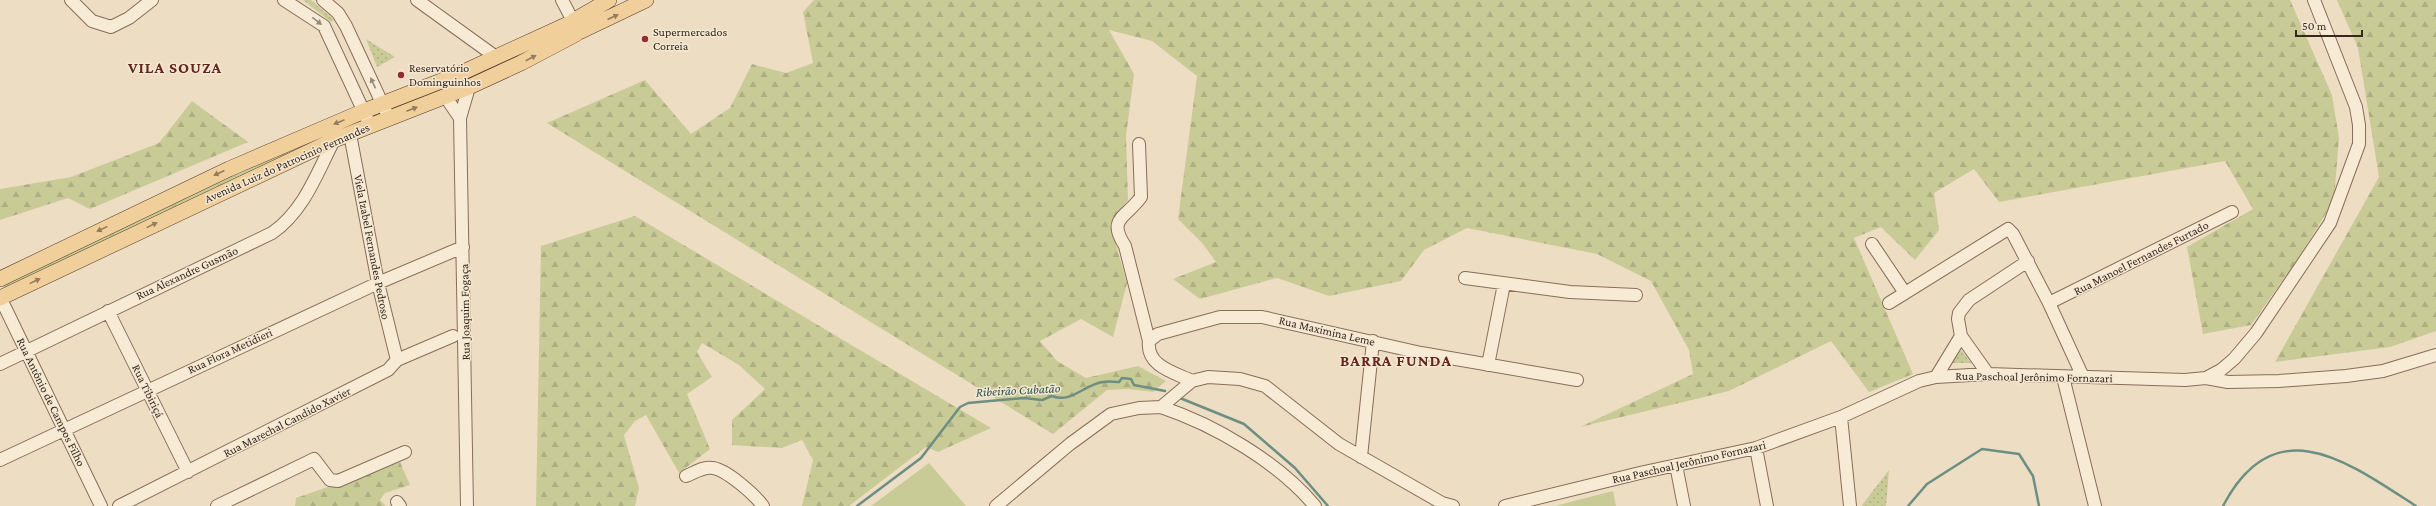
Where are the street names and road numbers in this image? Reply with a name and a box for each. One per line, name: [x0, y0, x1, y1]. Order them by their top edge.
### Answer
street label: Avenida Luiz do Patrocinio Fernandes: [202, 120, 372, 206]
street label: Viela Izabel Fernandes Pedroso: [351, 173, 393, 321]
street label: Rua Manoel Fernandes Furtado: [2071, 218, 2211, 298]
street label: Rua Alexandre Gusmão: [134, 243, 240, 303]
street label: Rua Joaquim Fogaça: [457, 263, 473, 360]
street label: Rua Maximina Leme: [1278, 313, 1376, 349]
street label: Rua Flora Metidieri: [185, 325, 275, 377]
street label: Rua Antônio de Campos Filho: [14, 335, 88, 469]
street label: Rua Tibiriçá: [129, 362, 167, 420]
street label: Rua Paschoal Jerônimo Fornazari: [1955, 369, 2113, 385]
street label: Rua Marechal Candido Xavier: [221, 383, 354, 460]
street label: Rua Paschoal Jerônimo Fornazari: [1611, 437, 1767, 487]

